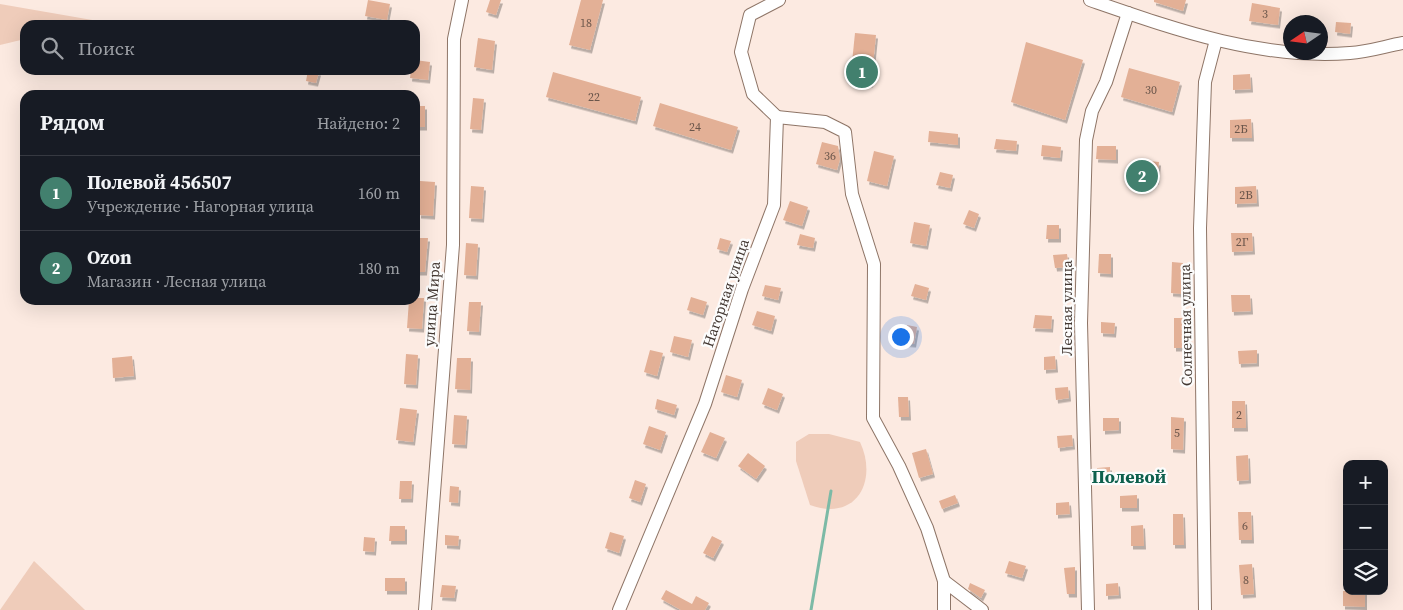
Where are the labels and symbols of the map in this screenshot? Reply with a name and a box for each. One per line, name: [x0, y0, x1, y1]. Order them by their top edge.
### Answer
house number: 3: [1262, 6, 1268, 22]
house number: 18: [580, 15, 592, 31]
north arrow: [1283, 15, 1328, 60]
pin: 1: [846, 53, 878, 91]
house number: 30: [1145, 82, 1157, 98]
house number: 22: [588, 89, 600, 105]
house number: 24: [689, 119, 701, 135]
house number: 2Б: [1234, 121, 1248, 137]
house number: 36: [824, 148, 836, 164]
pin: 2: [1126, 157, 1158, 195]
house number: 2В: [1239, 187, 1253, 203]
house number: 2Г: [1236, 234, 1249, 250]
street label: Нагорная улица: [697, 235, 754, 350]
street label: улица Мира: [418, 260, 445, 347]
street label: Лесная улица: [1056, 260, 1077, 356]
street label: Солнечная улица: [1174, 263, 1197, 386]
your location: [888, 324, 914, 350]
house number: 2: [1236, 407, 1242, 423]
house number: 5: [1174, 425, 1180, 441]
district label: Полевой: [1092, 464, 1167, 489]
house number: 6: [1242, 518, 1248, 534]
house number: 8: [1243, 572, 1249, 588]

